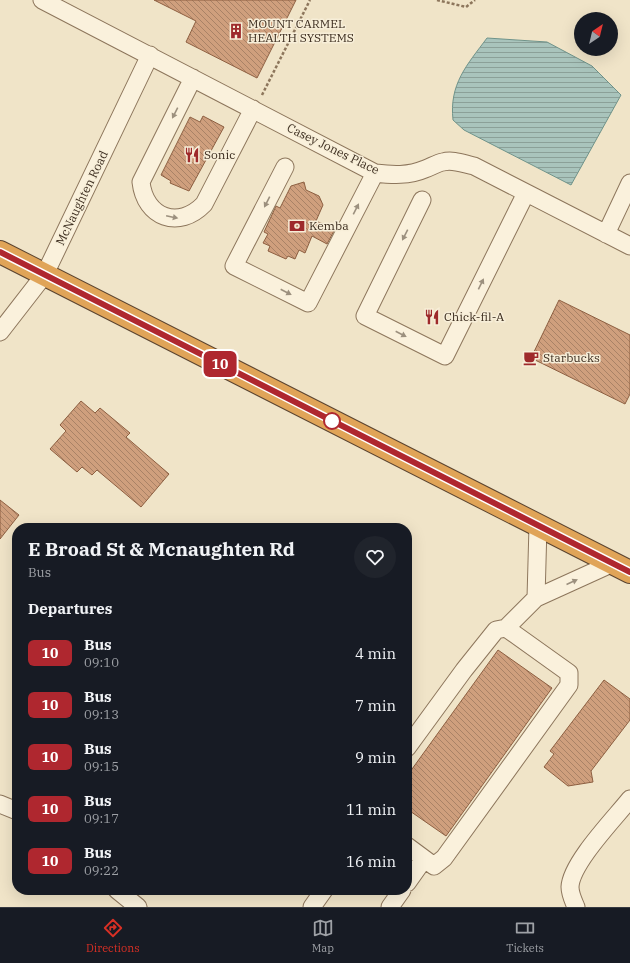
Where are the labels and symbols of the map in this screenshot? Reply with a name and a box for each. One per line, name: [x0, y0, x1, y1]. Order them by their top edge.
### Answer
north arrow: [574, 12, 618, 56]
place label: MOUNT CARMEL HEALTH SYSTEMS: [248, 16, 354, 45]
building icon: MOUNT CARMEL HEALTH SYSTEMS: [227, 22, 245, 40]
one-way arrow: [172, 107, 178, 118]
street label: Casey Jones Place: [285, 120, 382, 177]
restaurant icon: Sonic: [183, 146, 201, 164]
place label: Sonic: [204, 147, 235, 162]
street label: McNaughten Road: [52, 148, 111, 248]
one-way arrow: [264, 196, 271, 208]
one-way arrow: [353, 203, 359, 215]
one-way arrow: [166, 214, 178, 220]
bank icon: Kemba: [288, 217, 306, 235]
place label: Kemba: [309, 218, 349, 233]
one-way arrow: [402, 230, 408, 241]
one-way arrow: [478, 279, 484, 290]
one-way arrow: [280, 289, 292, 296]
restaurant icon: Chick-fil-A: [423, 308, 441, 326]
place label: Chick-fil-A: [444, 309, 505, 324]
one-way arrow: [395, 331, 406, 337]
cafe icon: Starbucks: [522, 349, 540, 367]
place label: Starbucks: [543, 350, 600, 365]
line badge: 10: [202, 351, 238, 377]
unlabelled marker: [323, 412, 341, 430]
one-way arrow: [566, 579, 577, 585]

